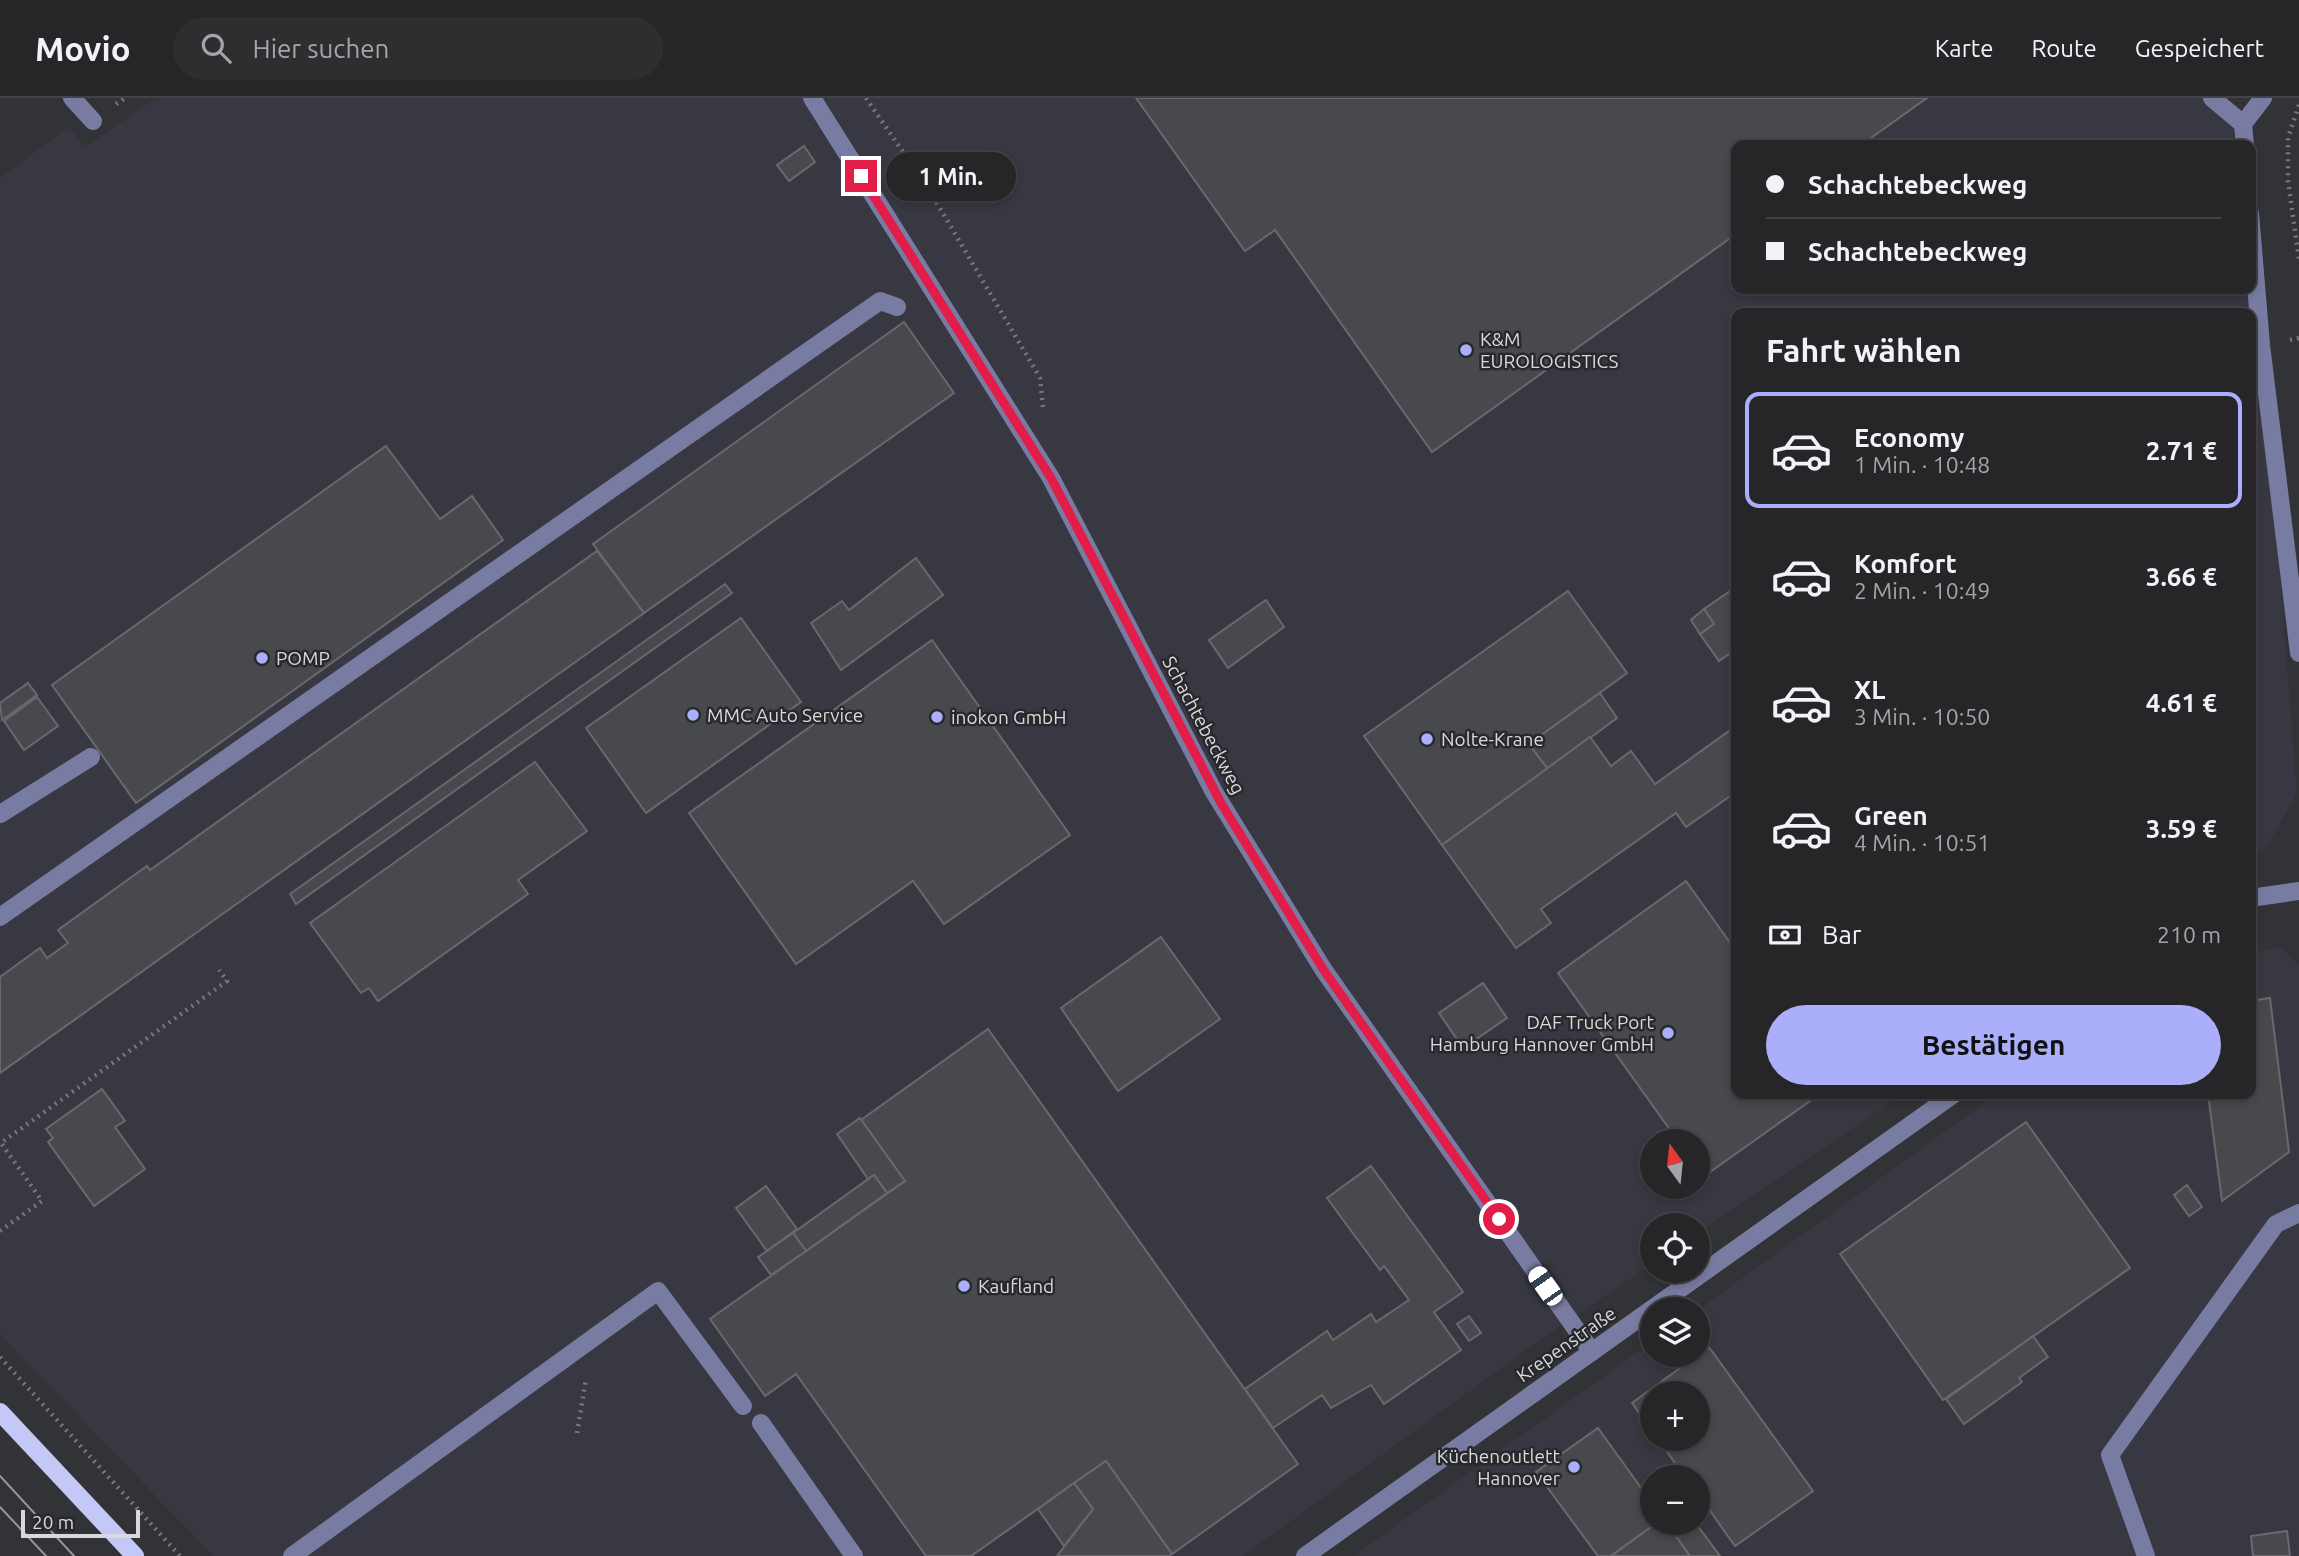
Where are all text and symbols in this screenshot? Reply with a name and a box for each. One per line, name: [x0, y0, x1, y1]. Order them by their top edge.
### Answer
search box: [173, 17, 663, 80]
icon: search: [197, 29, 235, 67]
text: Movio: [35, 30, 131, 67]
text: Hier suchen: [253, 34, 389, 63]
text: Karte: [1935, 35, 1993, 62]
text: Route: [2031, 35, 2097, 62]
text: Gespeichert: [2135, 35, 2264, 62]
callout: 1 Min.: [886, 152, 1015, 200]
route end: [845, 160, 877, 192]
text: 1 Min.: [919, 164, 983, 189]
text: Schachtebeckweg: [1808, 170, 2027, 199]
text: Schachtebeckweg: [1808, 237, 2027, 266]
place label: K&M EUROLOGISTICS: [1480, 328, 1618, 372]
text: Fahrt wählen: [1766, 332, 1961, 368]
marker: K&M EUROLOGISTICS: [1458, 342, 1474, 358]
icon: car: [1770, 419, 1833, 482]
text: Economy: [1854, 423, 1964, 452]
text: 2.71 €: [2146, 436, 2217, 465]
text: 1 Min. · 10:48: [1854, 452, 1990, 477]
icon: car: [1770, 545, 1833, 608]
text: Komfort: [1854, 549, 1957, 578]
text: 3.66 €: [2146, 562, 2217, 591]
text: 2 Min. · 10:49: [1854, 578, 1990, 603]
place label: POMP: [276, 647, 330, 669]
marker: POMP: [254, 650, 270, 666]
street label: Schachtebeckweg: [1158, 652, 1250, 798]
icon: car: [1770, 671, 1833, 734]
text: XL: [1854, 675, 1885, 704]
text: 4.61 €: [2146, 688, 2217, 717]
place label: MMC Auto Service: [707, 704, 863, 726]
text: 3 Min. · 10:50: [1854, 704, 1990, 729]
place label: inokon GmbH: [951, 706, 1066, 728]
marker: MMC Auto Service: [685, 707, 701, 723]
marker: inokon GmbH: [929, 709, 945, 725]
place label: Nolte-Krane: [1441, 728, 1544, 750]
marker: Nolte-Krane: [1419, 731, 1435, 747]
icon: car: [1770, 797, 1833, 860]
text: Green: [1854, 801, 1928, 830]
text: 3.59 €: [2146, 814, 2217, 843]
text: 4 Min. · 10:51: [1854, 830, 1990, 855]
icon: cash: [1766, 916, 1804, 954]
text: Bar: [1822, 920, 1862, 949]
text: 210 m: [2157, 922, 2221, 947]
button: Bestätigen: [1766, 1005, 2221, 1085]
place label: DAF Truck Port Hamburg Hannover GmbH: [1430, 1011, 1655, 1055]
marker: DAF Truck Port Hamburg Hannover GmbH: [1660, 1025, 1676, 1041]
north arrow: [1640, 1129, 1710, 1199]
map controls: [1640, 1129, 1710, 1535]
route start: [1483, 1203, 1515, 1235]
button: locate: [1640, 1213, 1710, 1283]
car: [1525, 1263, 1566, 1309]
place label: Kaufland: [978, 1275, 1054, 1297]
marker: Kaufland: [956, 1278, 972, 1294]
button: layers: [1640, 1297, 1710, 1367]
street label: Krepenstraße: [1512, 1302, 1620, 1386]
button: +: [1640, 1381, 1710, 1451]
place label: Küchenoutlett Hannover: [1437, 1445, 1561, 1489]
marker: Küchenoutlett Hannover: [1566, 1459, 1582, 1475]
button: −: [1640, 1465, 1710, 1535]
scale bar: [21, 1507, 140, 1539]
text: 20 m: [32, 1511, 74, 1533]

